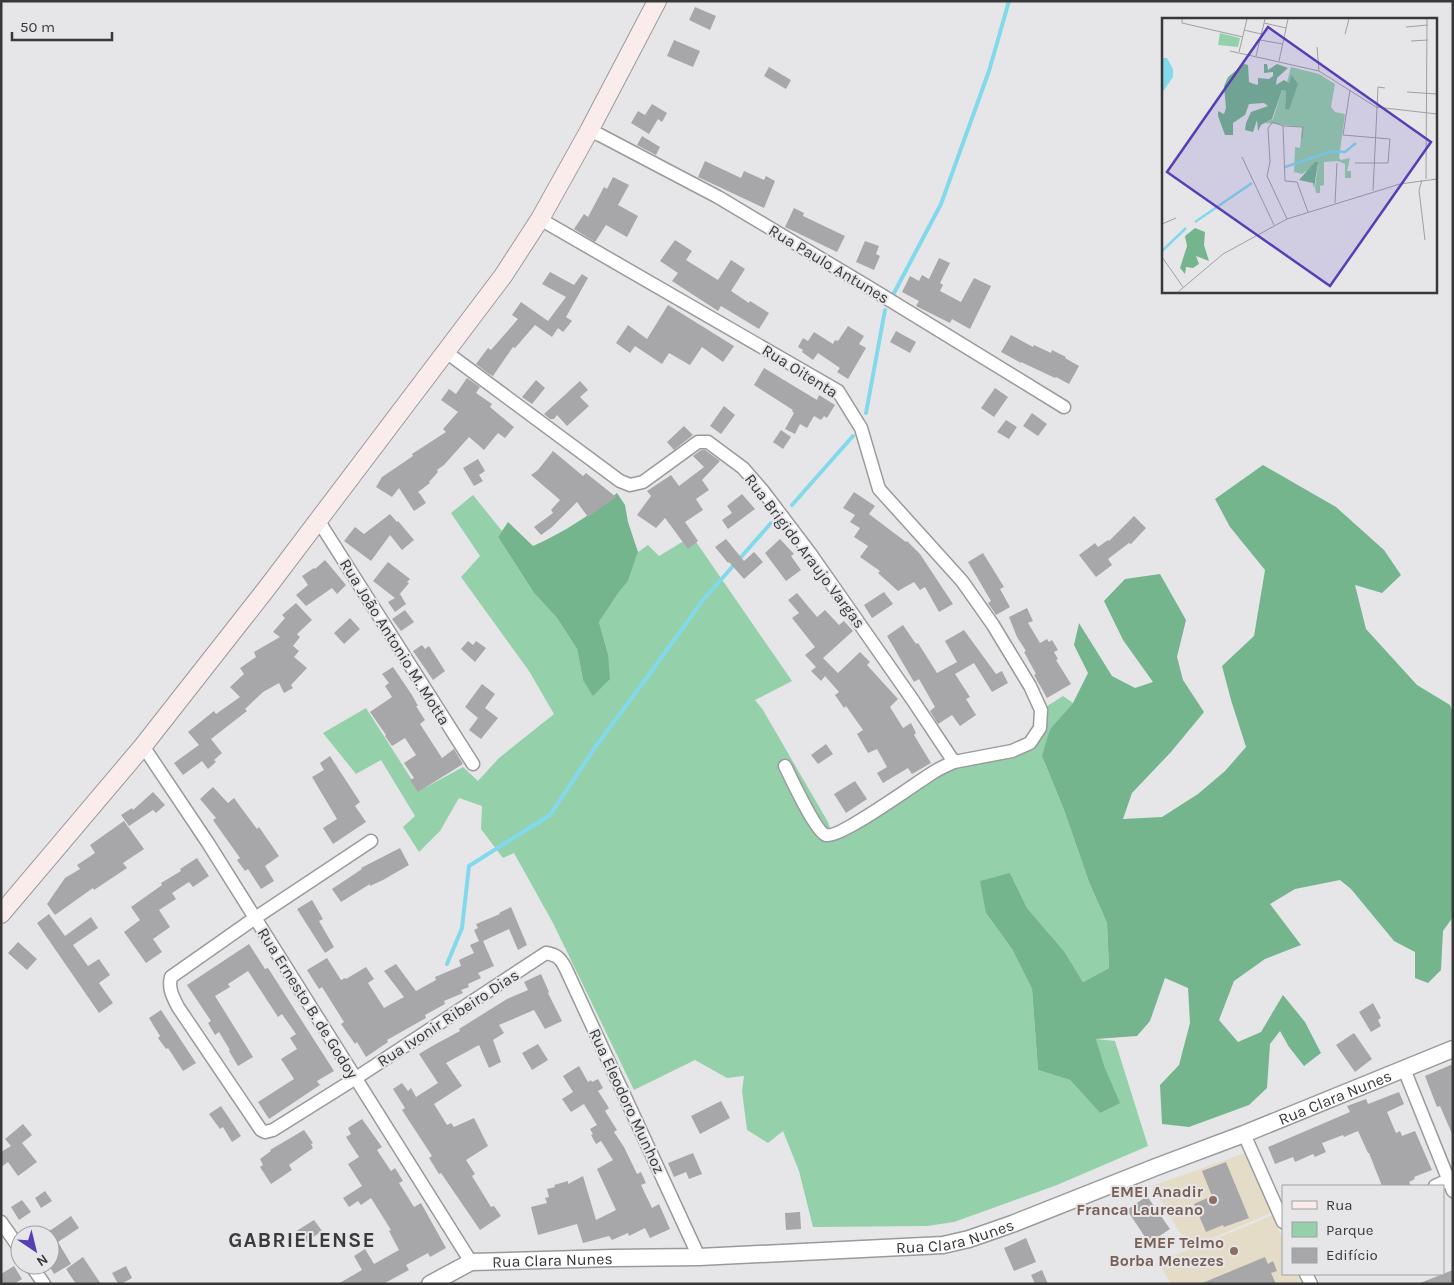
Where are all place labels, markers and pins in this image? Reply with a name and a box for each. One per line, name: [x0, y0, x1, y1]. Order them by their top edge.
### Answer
place label: EMEI Anadir Franca Laureano: [1076, 1182, 1204, 1219]
marker: EMEI Anadir Franca Laureano: [1207, 1194, 1219, 1206]
place label: EMEF Telmo Borba Menezes: [1109, 1233, 1224, 1270]
marker: EMEF Telmo Borba Menezes: [1228, 1245, 1240, 1257]

